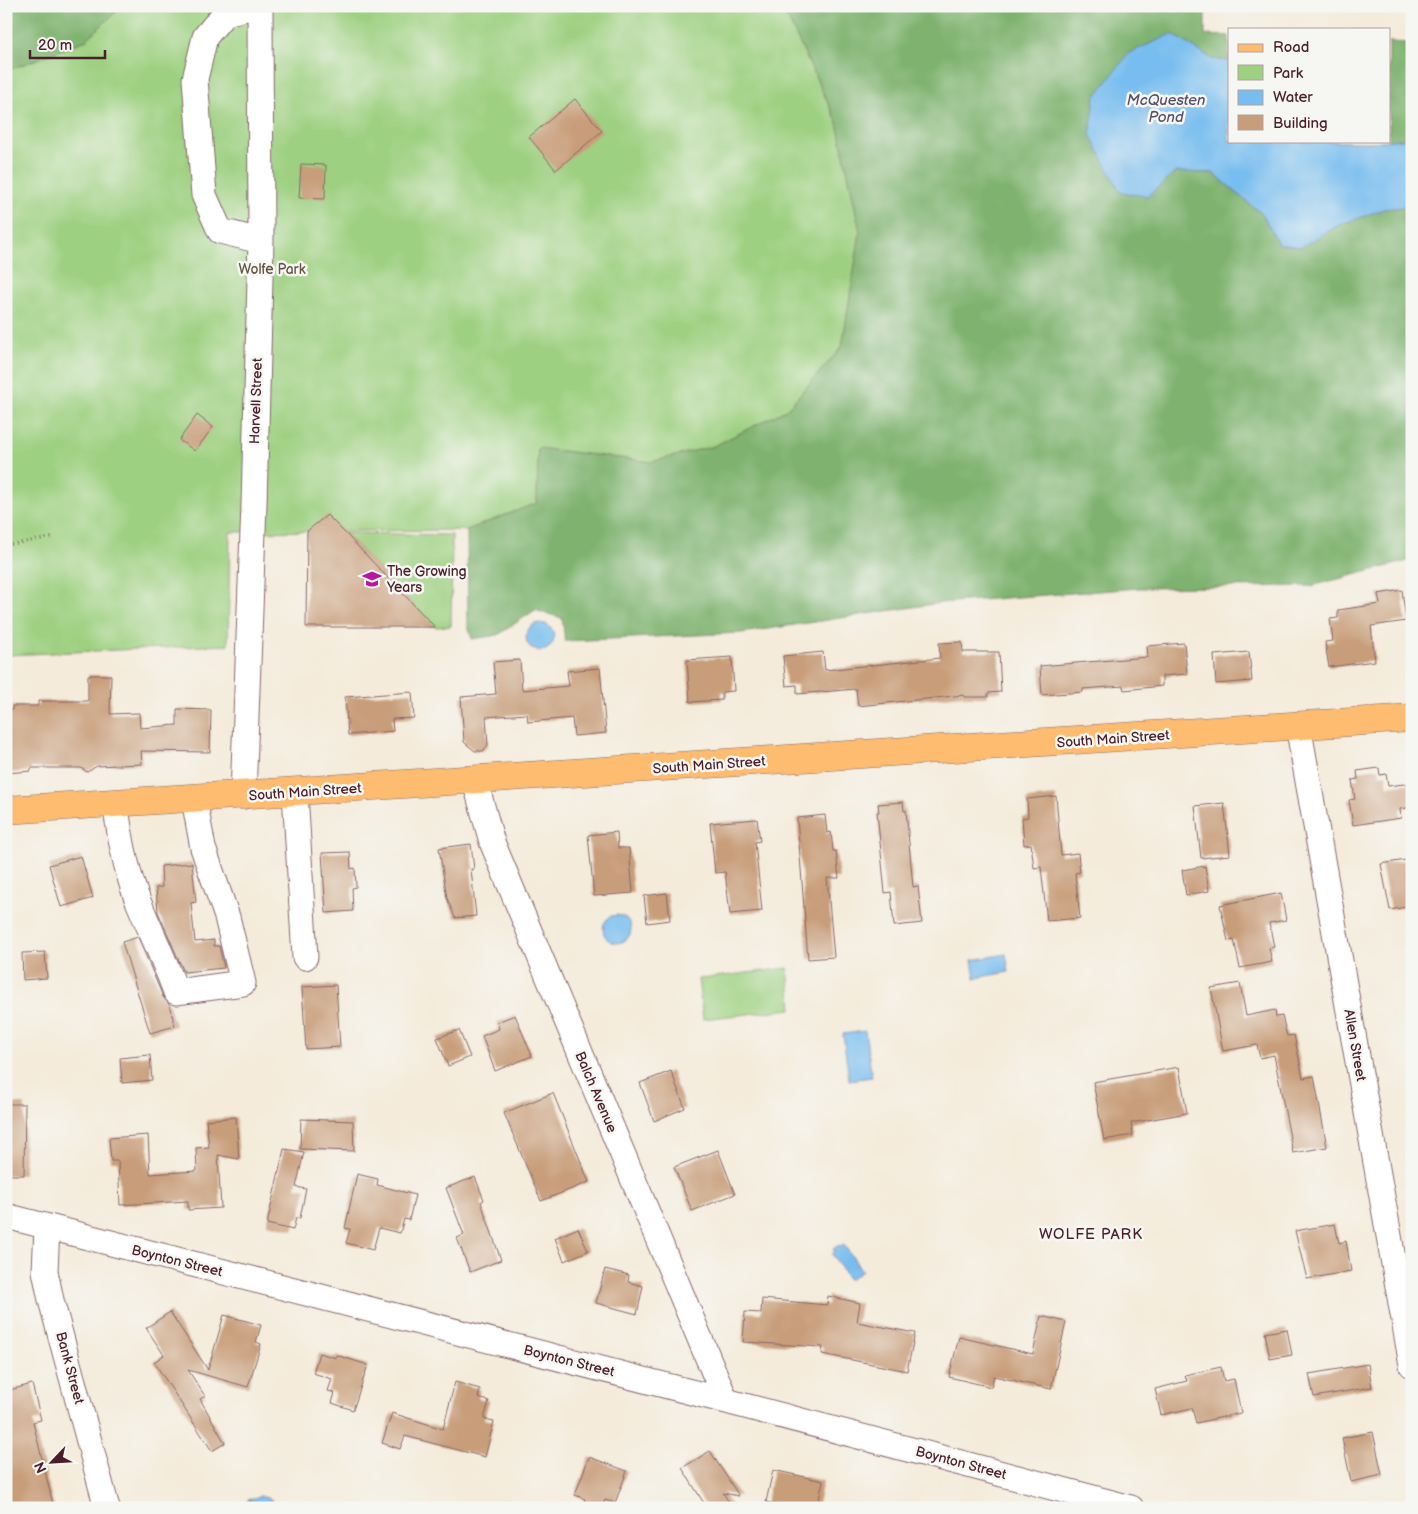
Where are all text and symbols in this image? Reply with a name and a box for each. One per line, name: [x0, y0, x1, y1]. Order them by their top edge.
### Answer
scale bar: [30, 28, 105, 60]
legend: [1228, 28, 1390, 142]
text: 20 m: [38, 36, 72, 55]
text: Road: [1273, 38, 1309, 57]
text: Park: [1273, 64, 1304, 83]
text: Water: [1273, 88, 1313, 107]
water label: McQuesten Pond: [1127, 91, 1205, 127]
text: Building: [1273, 114, 1328, 133]
park label: Wolfe Park: [238, 261, 306, 278]
street label: Harvell Street: [246, 357, 266, 444]
place label: The Growing Years: [386, 563, 467, 596]
school or university icon: The Growing Years: [361, 568, 383, 590]
street label: South Main Street: [1056, 727, 1171, 751]
street label: South Main Street: [652, 753, 767, 777]
street label: South Main Street: [248, 780, 363, 804]
street label: Allen Street: [1340, 1008, 1370, 1083]
street label: Balch Avenue: [571, 1049, 621, 1135]
district label: WOLFE PARK: [1039, 1225, 1143, 1244]
street label: Boynton Street: [130, 1241, 225, 1281]
street label: Bank Street: [52, 1330, 88, 1407]
street label: Boynton Street: [522, 1341, 617, 1381]
north arrow: [28, 1436, 78, 1486]
street label: Boynton Street: [914, 1443, 1009, 1483]
text: N: [31, 1459, 51, 1476]

